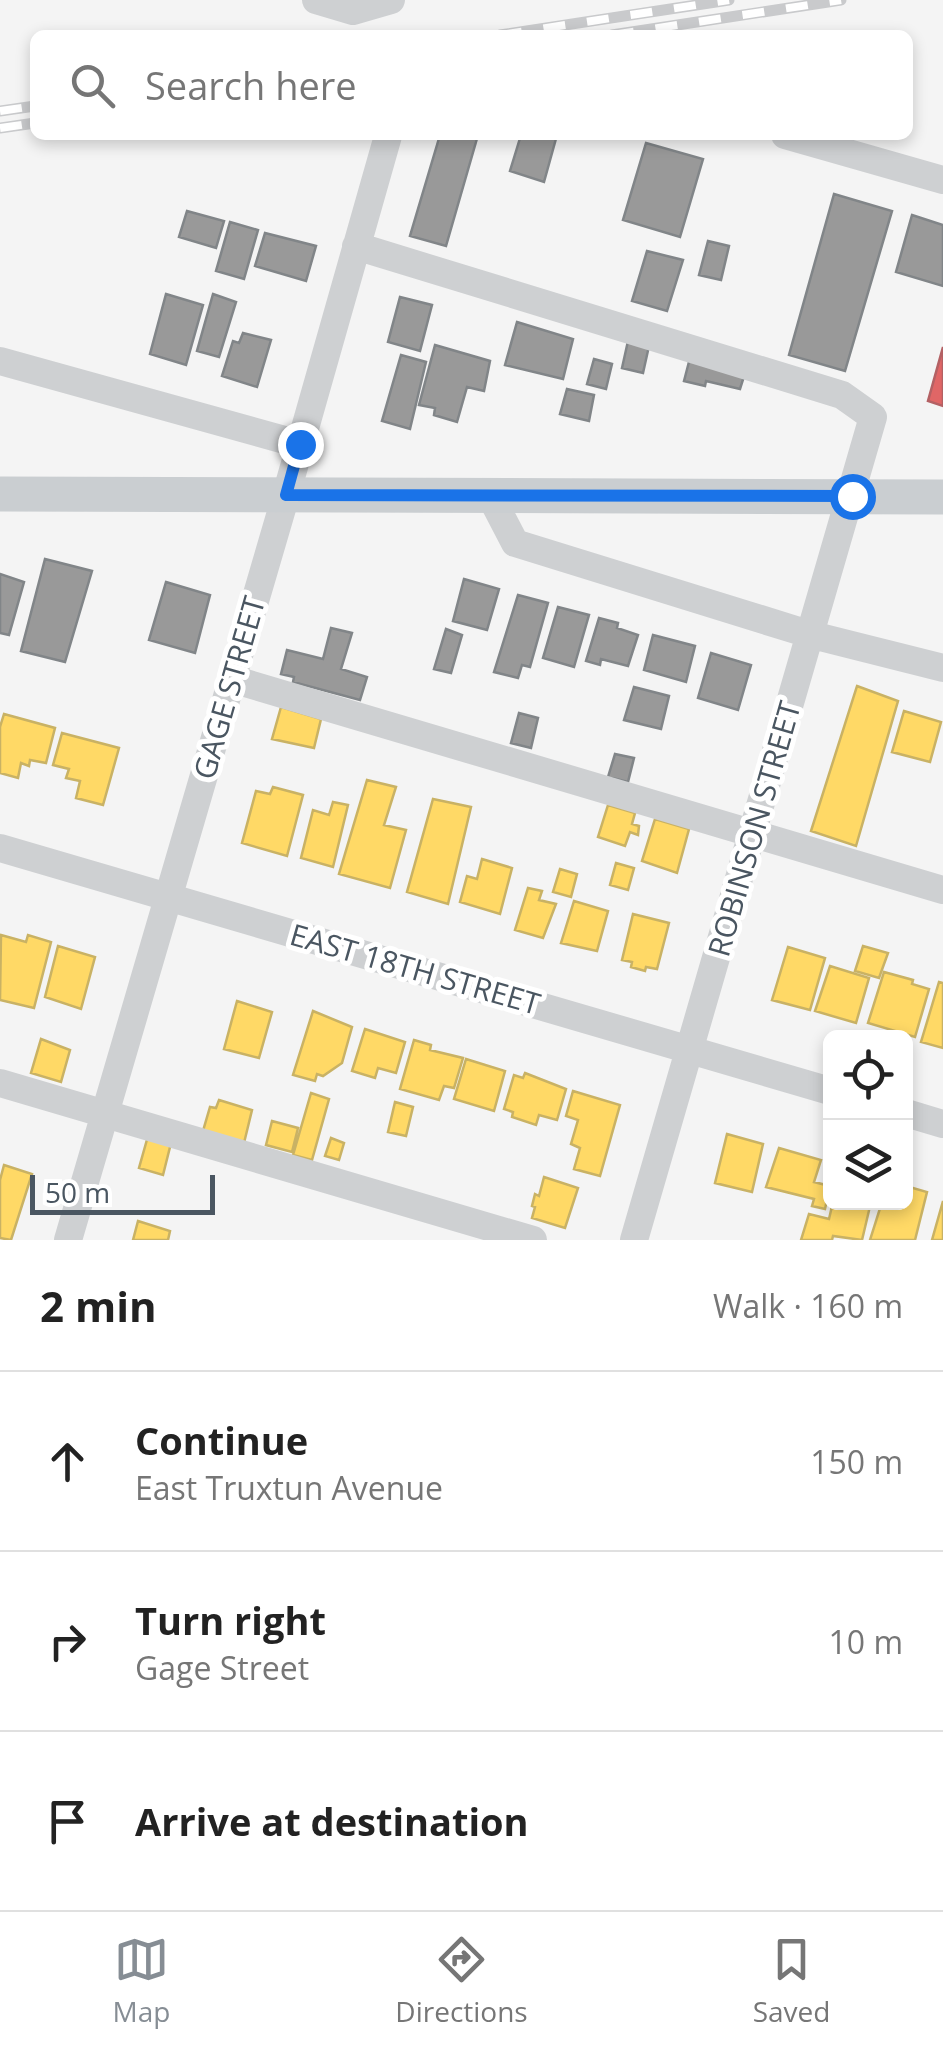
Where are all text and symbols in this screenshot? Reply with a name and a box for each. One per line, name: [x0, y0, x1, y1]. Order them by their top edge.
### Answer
search box: [30, 30, 913, 140]
icon: search: [65, 58, 120, 113]
text: Search here: [145, 59, 357, 111]
route end: [278, 422, 324, 468]
route start: [830, 474, 876, 520]
street label: GAGE STREET: [183, 591, 274, 784]
street label: ROBINSON STREET: [698, 696, 810, 961]
street label: EAST 18TH STREET: [286, 913, 546, 1024]
map controls: [823, 1030, 913, 1210]
button: locate: [823, 1030, 913, 1120]
button: layers: [823, 1120, 913, 1210]
scale bar: [30, 1170, 215, 1214]
text: 50 m: [45, 1173, 110, 1211]
text: 2 min: [40, 1277, 157, 1334]
text: Walk · 160 m: [713, 1284, 903, 1327]
text: Continue: [135, 1414, 308, 1466]
icon: ahead: [40, 1434, 95, 1489]
text: 150 m: [810, 1440, 903, 1483]
text: East Truxtun Avenue: [135, 1466, 443, 1509]
text: Turn right: [135, 1594, 326, 1646]
icon: right: [40, 1614, 95, 1669]
text: 10 m: [828, 1620, 903, 1663]
text: Gage Street: [135, 1646, 309, 1689]
icon: arrive: [40, 1794, 95, 1849]
text: Arrive at destination: [135, 1795, 529, 1847]
tab: Map: [112, 1932, 170, 2030]
tab: Directions: [395, 1932, 528, 2030]
tab: Saved: [753, 1932, 830, 2030]

